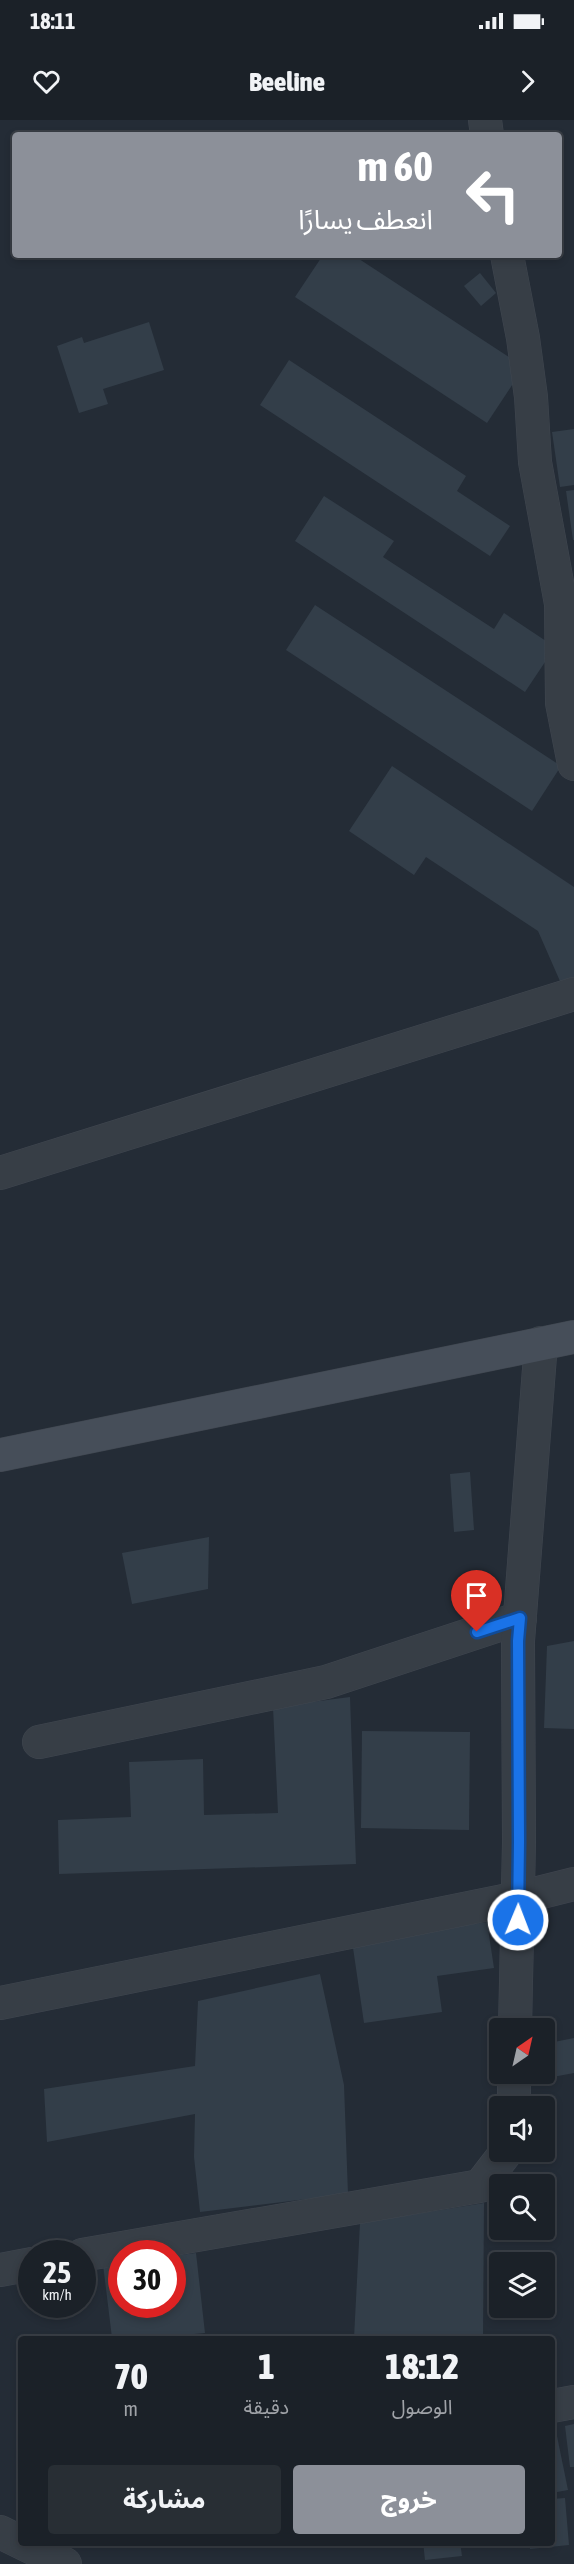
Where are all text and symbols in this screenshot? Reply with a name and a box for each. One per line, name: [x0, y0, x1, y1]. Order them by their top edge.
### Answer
text: 18:11: [30, 8, 75, 34]
icon: heart: [30, 65, 63, 98]
icon: forward: [511, 65, 544, 98]
text: Beeline: [249, 66, 325, 97]
text: 60 m: [358, 142, 433, 190]
icon: left: [454, 156, 532, 234]
text: انعطف يسارًا: [298, 204, 433, 235]
pin: [451, 1570, 502, 1632]
icon: arrive: [460, 1579, 493, 1612]
position arrow: [486, 1888, 550, 1952]
north arrow: [489, 2018, 555, 2084]
map controls: [489, 2018, 555, 2318]
button: sound: [489, 2096, 555, 2162]
button: search: [489, 2174, 555, 2240]
speed limit sign: 30: [108, 2240, 186, 2318]
button: layers: [489, 2252, 555, 2318]
text: 25: [43, 2255, 71, 2289]
text: km/h: [42, 2286, 72, 2303]
text: 1: [258, 2345, 275, 2387]
text: 18:12: [385, 2345, 459, 2387]
text: 70: [114, 2355, 148, 2397]
text: دقيقة: [244, 2395, 289, 2418]
text: الوصول: [392, 2395, 452, 2418]
text: m: [124, 2397, 138, 2420]
button: مشاركة: [48, 2465, 281, 2534]
button: خروج: [293, 2465, 525, 2534]

